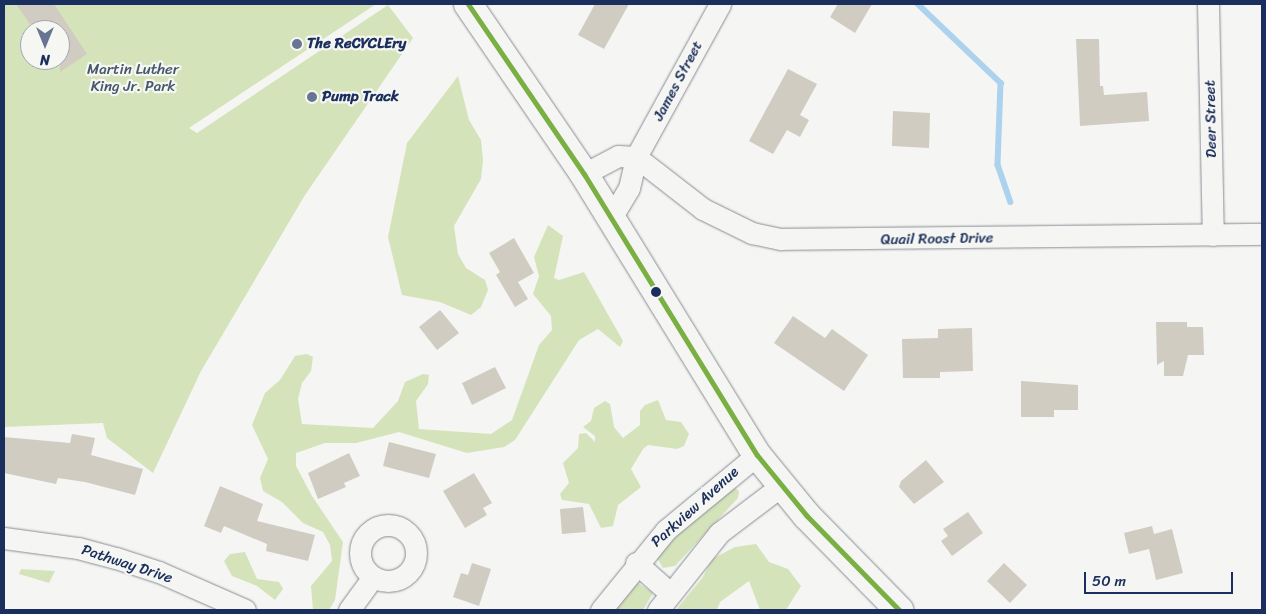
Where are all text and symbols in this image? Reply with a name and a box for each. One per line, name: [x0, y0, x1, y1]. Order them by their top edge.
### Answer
north arrow: [20, 20, 70, 70]
place label: The ReCYCLEry: [307, 35, 407, 53]
marker: The ReCYCLEry: [291, 38, 303, 50]
street label: James Street: [649, 38, 707, 124]
text: N: [40, 47, 50, 72]
park label: Martin Luther King Jr. Park: [87, 60, 179, 95]
street label: Deer Street: [1201, 80, 1221, 158]
place label: Pump Track: [322, 88, 399, 106]
marker: Pump Track: [306, 91, 318, 103]
street label: Quail Roost Drive: [880, 229, 994, 249]
unlabelled marker: [651, 287, 661, 297]
street label: Parkview Avenue: [648, 463, 742, 551]
street label: Pathway Drive: [79, 541, 175, 587]
scale bar: [1086, 562, 1235, 594]
text: 50 m: [1092, 568, 1126, 594]

